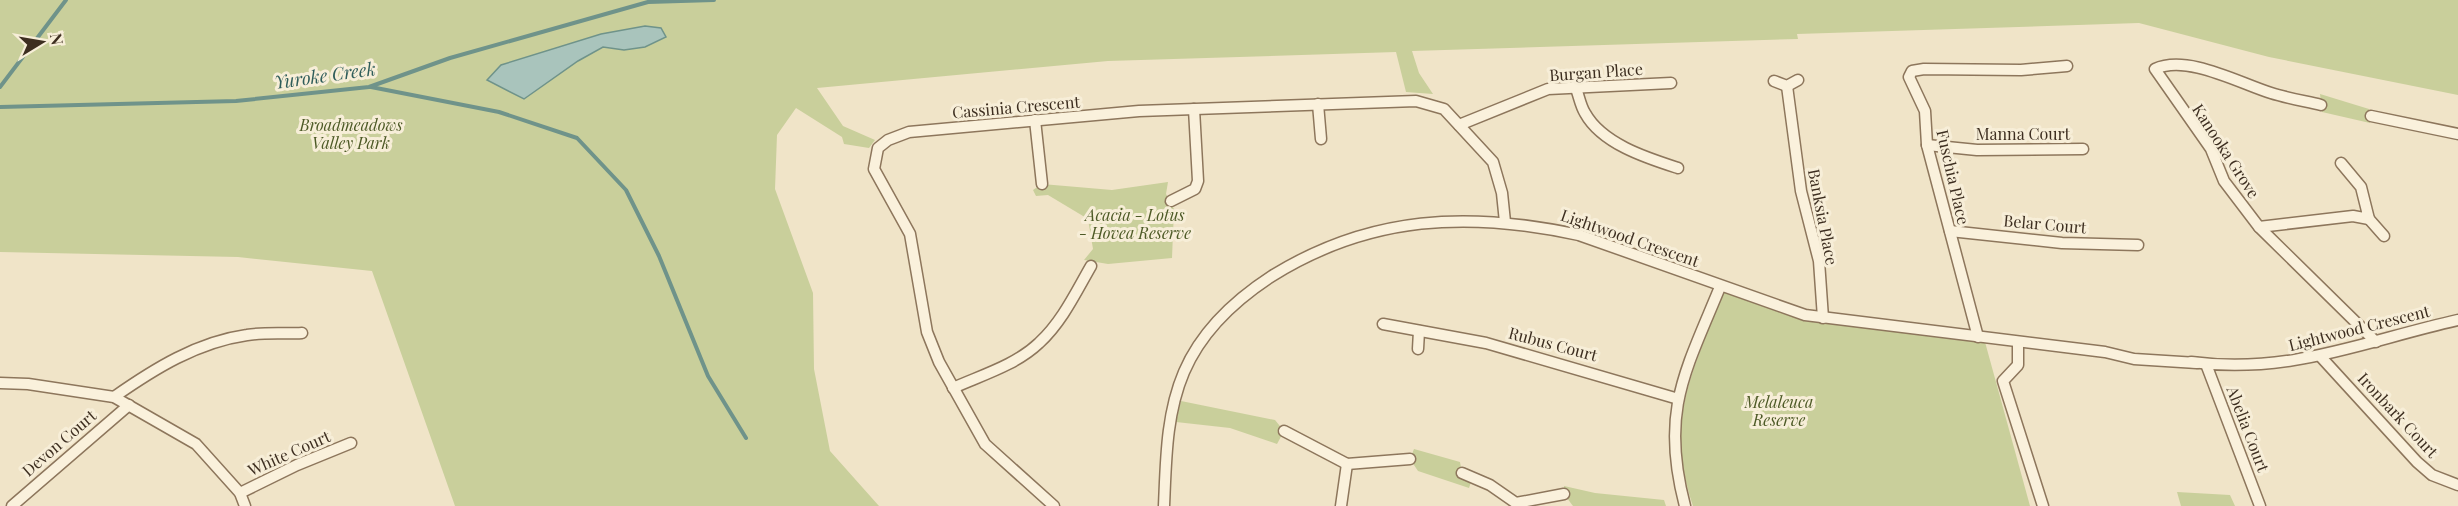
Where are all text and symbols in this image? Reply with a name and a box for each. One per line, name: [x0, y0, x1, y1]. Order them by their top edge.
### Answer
north arrow: [12, 12, 72, 72]
text: N: [46, 31, 69, 47]
water label: Yuroke Creek: [273, 56, 377, 94]
street label: Burgan Place: [1548, 58, 1643, 85]
street label: Cassinia Crescent: [951, 90, 1081, 123]
street label: Kanooka Grove: [2188, 100, 2265, 202]
park label: Broadmeadows Valley Park: [298, 114, 403, 153]
street label: Manna Court: [1976, 123, 2071, 144]
street label: Fuschia Place: [1932, 127, 1975, 226]
street label: Banksia Place: [1804, 167, 1843, 267]
park label: Acacia - Lotus - Hovea Reserve: [1079, 204, 1191, 243]
street label: Lightwood Crescent: [1558, 204, 1702, 271]
street label: Belar Court: [2003, 209, 2088, 238]
street label: Lightwood Crescent: [2286, 300, 2432, 355]
street label: Rubus Court: [1506, 322, 1600, 366]
street label: Ironbark Court: [2354, 368, 2443, 462]
street label: Abelia Court: [2222, 382, 2275, 475]
park label: Melaleuca Reserve: [1744, 391, 1813, 430]
street label: Devon Court: [17, 404, 100, 481]
street label: White Court: [243, 425, 334, 480]

